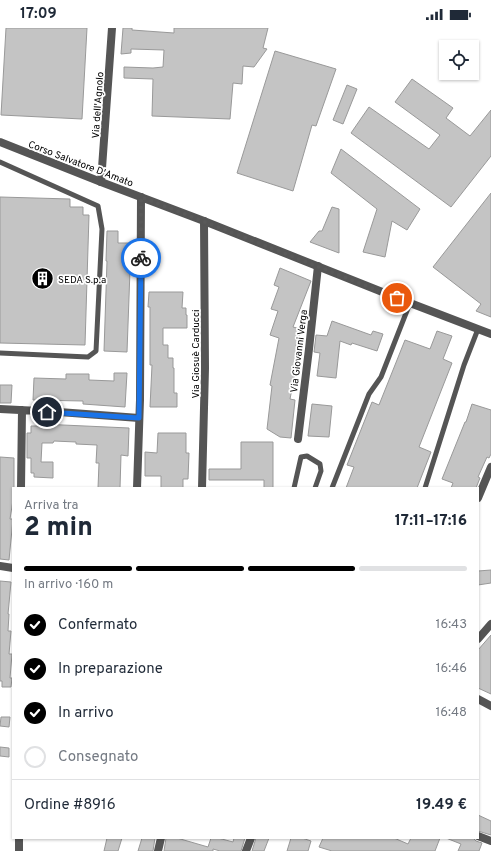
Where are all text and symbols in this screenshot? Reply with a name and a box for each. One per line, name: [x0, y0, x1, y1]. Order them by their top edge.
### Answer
text: 17:09: [20, 5, 57, 24]
map controls: [439, 40, 479, 80]
button: locate: [439, 40, 479, 80]
street label: Via dell'Agnolo: [90, 71, 107, 139]
street label: Corso Salvatore D'Amato: [26, 138, 135, 191]
courier: [121, 238, 161, 278]
icon: bike: [130, 247, 152, 269]
building icon: SEDA S.p.a: [30, 266, 56, 292]
place label: SEDA S.p.a: [58, 274, 106, 287]
pin: [380, 281, 414, 315]
icon: bag: [386, 287, 408, 309]
street label: Via Giovanni Verga: [288, 309, 311, 393]
street label: Via Giosuè Carducci: [190, 310, 203, 398]
pin: [30, 395, 64, 429]
icon: home: [36, 401, 58, 423]
text: Arriva tra: [24, 498, 78, 514]
text: 2 min: [24, 512, 93, 545]
text: 17:11–17:16: [395, 512, 467, 531]
text: In arrivo · 160 m: [24, 577, 113, 593]
icon: check: [24, 614, 46, 636]
text: Confermato: [58, 616, 137, 635]
text: 16:43: [436, 617, 467, 633]
icon: check: [24, 658, 46, 680]
text: In preparazione: [58, 660, 163, 679]
text: 16:46: [436, 661, 467, 677]
icon: check: [24, 702, 46, 724]
text: In arrivo: [58, 704, 114, 723]
text: 16:48: [435, 705, 467, 721]
text: Consegnato: [58, 748, 138, 767]
text: Ordine #8916: [24, 796, 116, 815]
text: 19.49 €: [416, 796, 467, 815]

